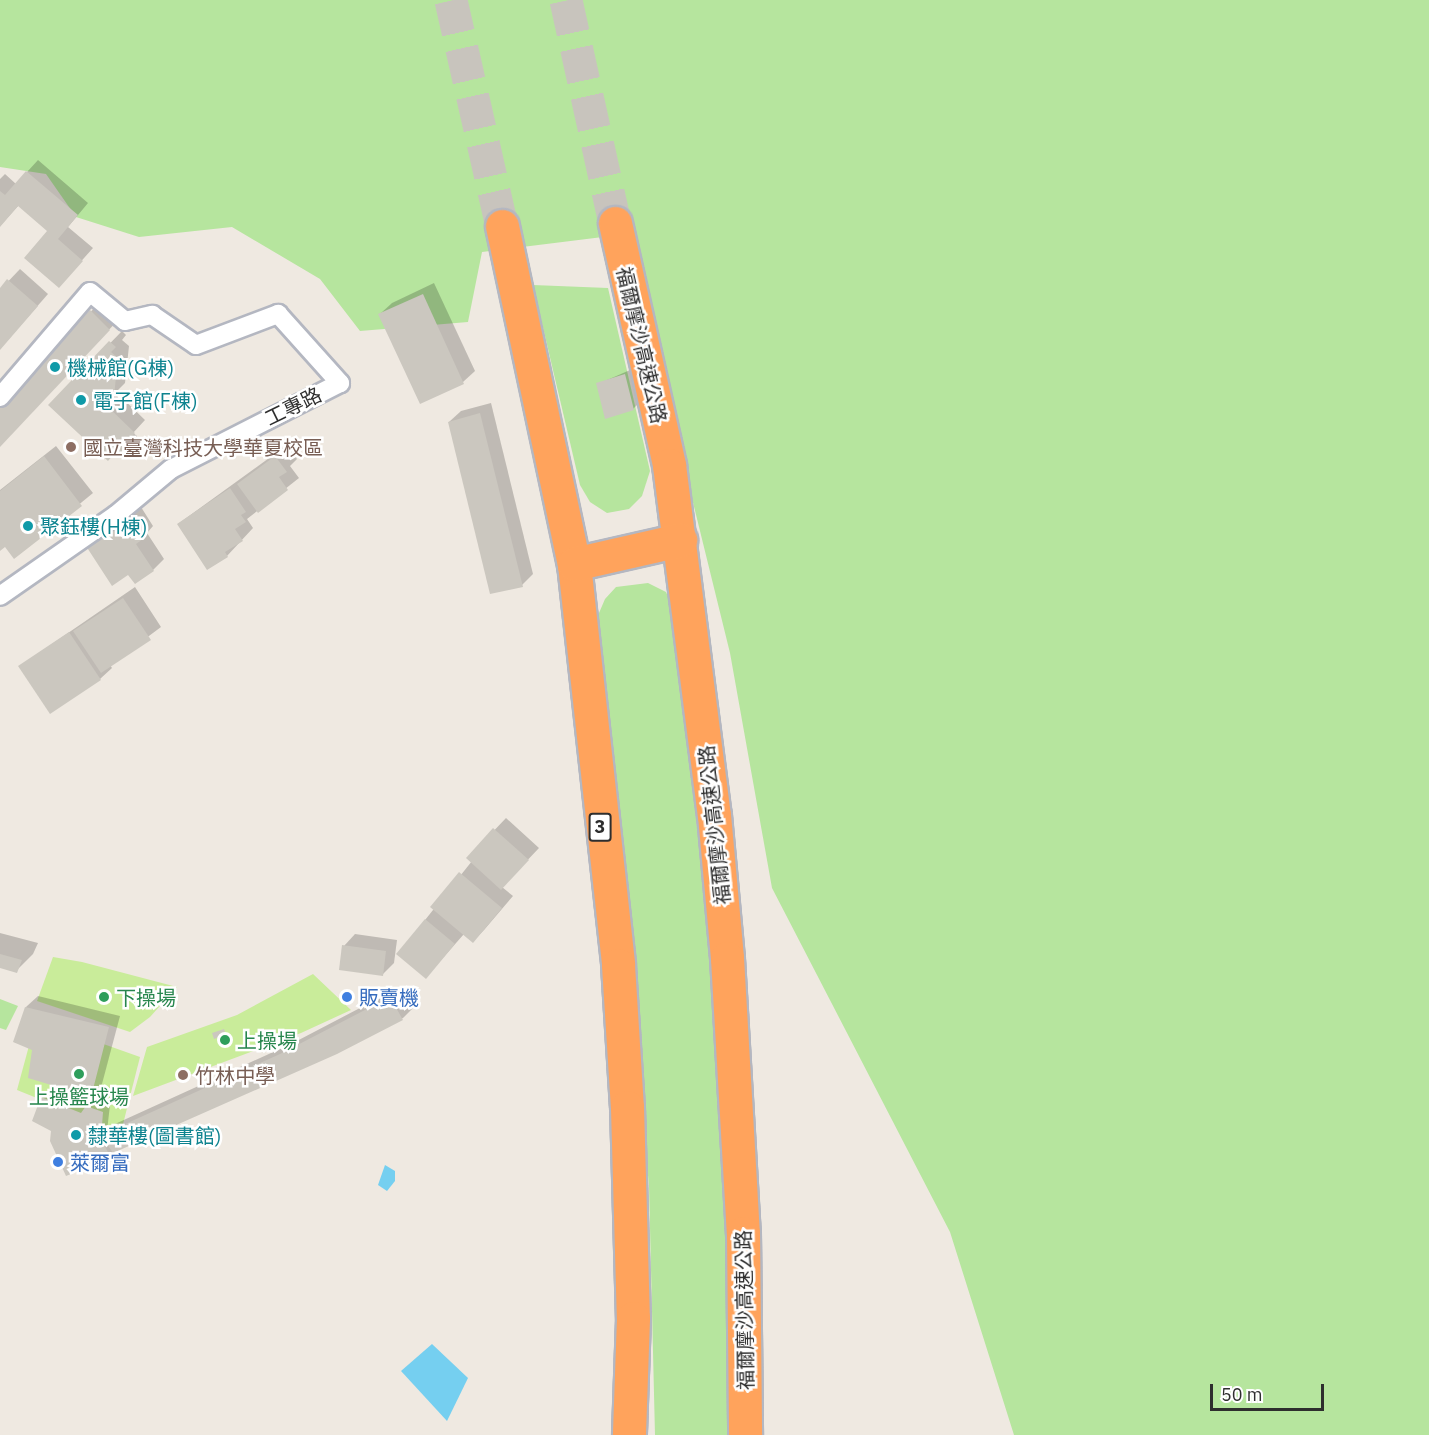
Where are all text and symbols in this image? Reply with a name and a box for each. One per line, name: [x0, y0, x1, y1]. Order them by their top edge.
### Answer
street label: 福爾摩沙高速公路: [612, 264, 672, 426]
place label: 機械館(G棟): [67, 355, 174, 379]
marker: 機械館(G棟): [48, 360, 62, 374]
street label: 工專路: [261, 382, 325, 430]
place label: 電子館(F棟): [93, 388, 198, 412]
marker: 電子館(F棟): [74, 393, 88, 407]
place label: 國立臺灣科技大學華夏校區: [83, 435, 323, 459]
marker: 國立臺灣科技大學華夏校區: [64, 440, 78, 454]
place label: 聚鈺樓(H棟): [40, 514, 148, 538]
marker: 聚鈺樓(H棟): [21, 519, 35, 533]
street label: 福爾摩沙高速公路: [694, 744, 734, 906]
road number: 3: [588, 812, 612, 842]
place label: 下操場: [116, 985, 176, 1009]
place label: 販賣機: [359, 985, 419, 1009]
marker: 下操場: [97, 990, 111, 1004]
marker: 販賣機: [340, 990, 354, 1004]
place label: 上操場: [237, 1028, 297, 1052]
marker: 上操場: [218, 1033, 232, 1047]
place label: 竹林中學: [195, 1063, 275, 1087]
marker: 上操籃球場: [72, 1067, 86, 1081]
marker: 竹林中學: [176, 1068, 190, 1082]
place label: 上操籃球場: [29, 1084, 129, 1108]
place label: 隸華樓(圖書館): [88, 1123, 221, 1147]
marker: 隸華樓(圖書館): [69, 1128, 83, 1142]
place label: 萊爾富: [70, 1150, 130, 1174]
marker: 萊爾富: [51, 1155, 65, 1169]
street label: 福爾摩沙高速公路: [731, 1230, 757, 1390]
scale bar: [1213, 1372, 1327, 1410]
text: 50 m: [1221, 1383, 1263, 1406]

